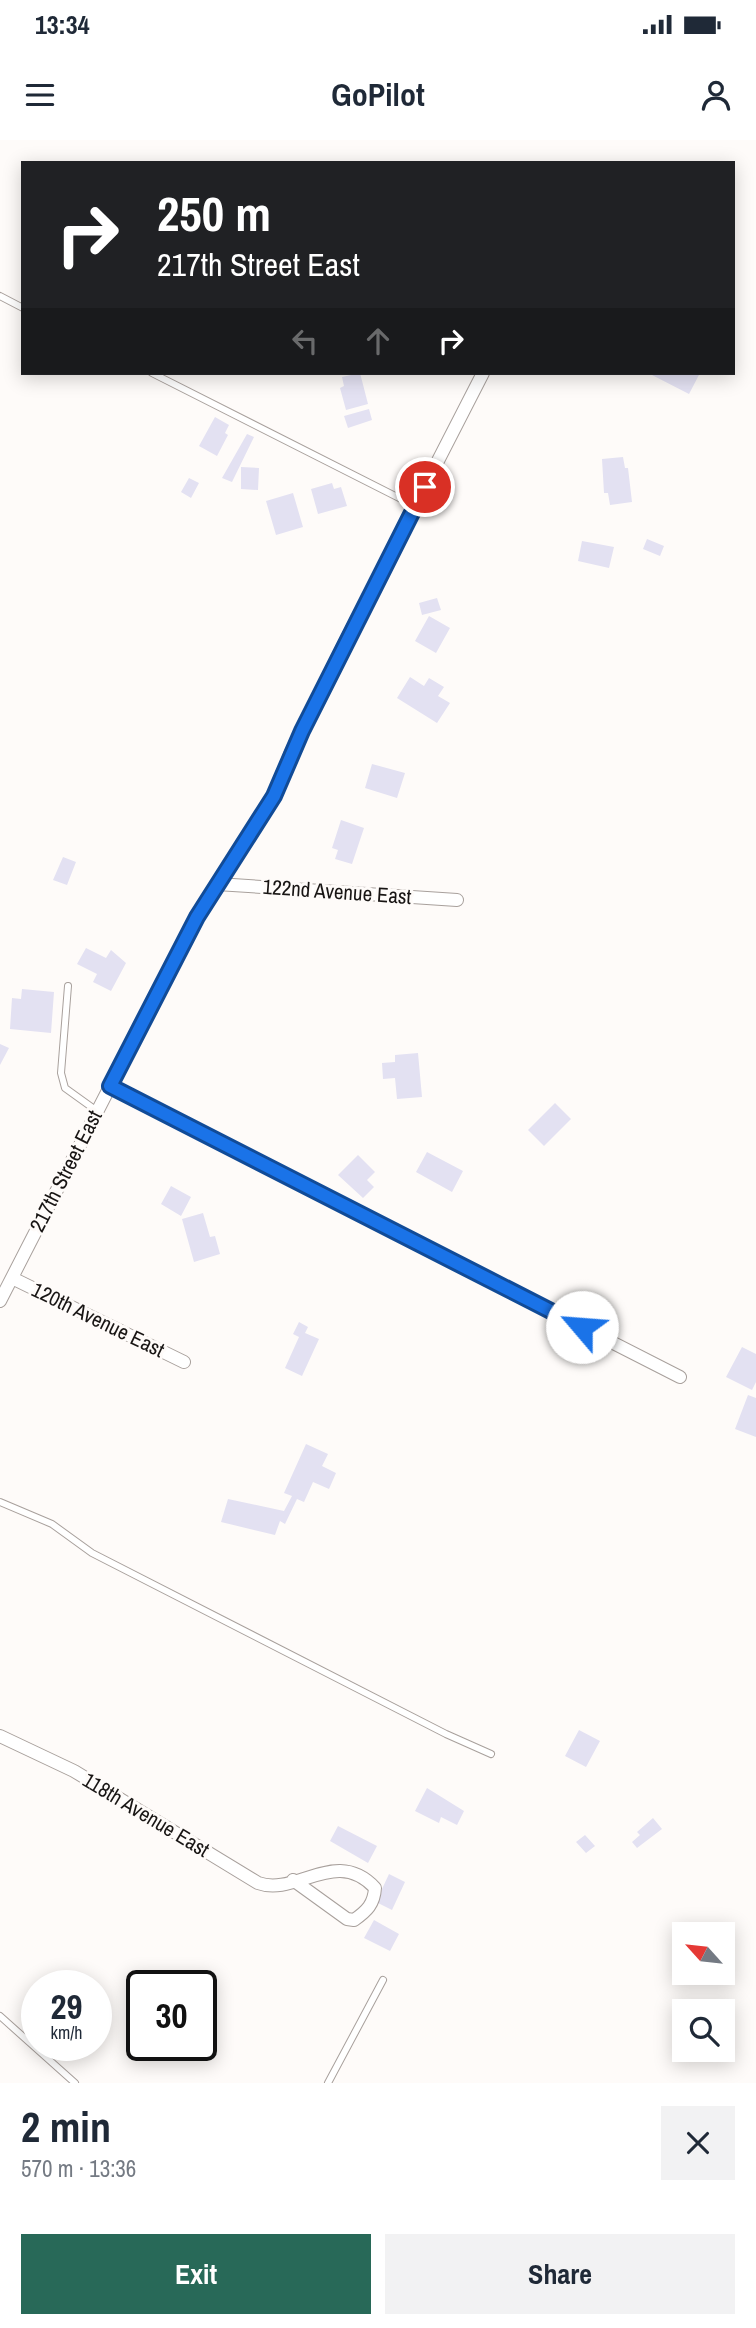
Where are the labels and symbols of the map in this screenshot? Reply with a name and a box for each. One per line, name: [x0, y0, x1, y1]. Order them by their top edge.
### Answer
pin: [395, 457, 455, 517]
street label: 122nd Avenue East: [262, 872, 413, 911]
street label: 217th Street East: [22, 1105, 109, 1237]
street label: 120th Avenue East: [27, 1275, 170, 1364]
position arrow: [545, 1290, 619, 1364]
street label: 118th Avenue East: [77, 1765, 215, 1864]
north arrow: [672, 1922, 735, 1984]
speed limit sign: 30: [126, 1970, 217, 2061]

